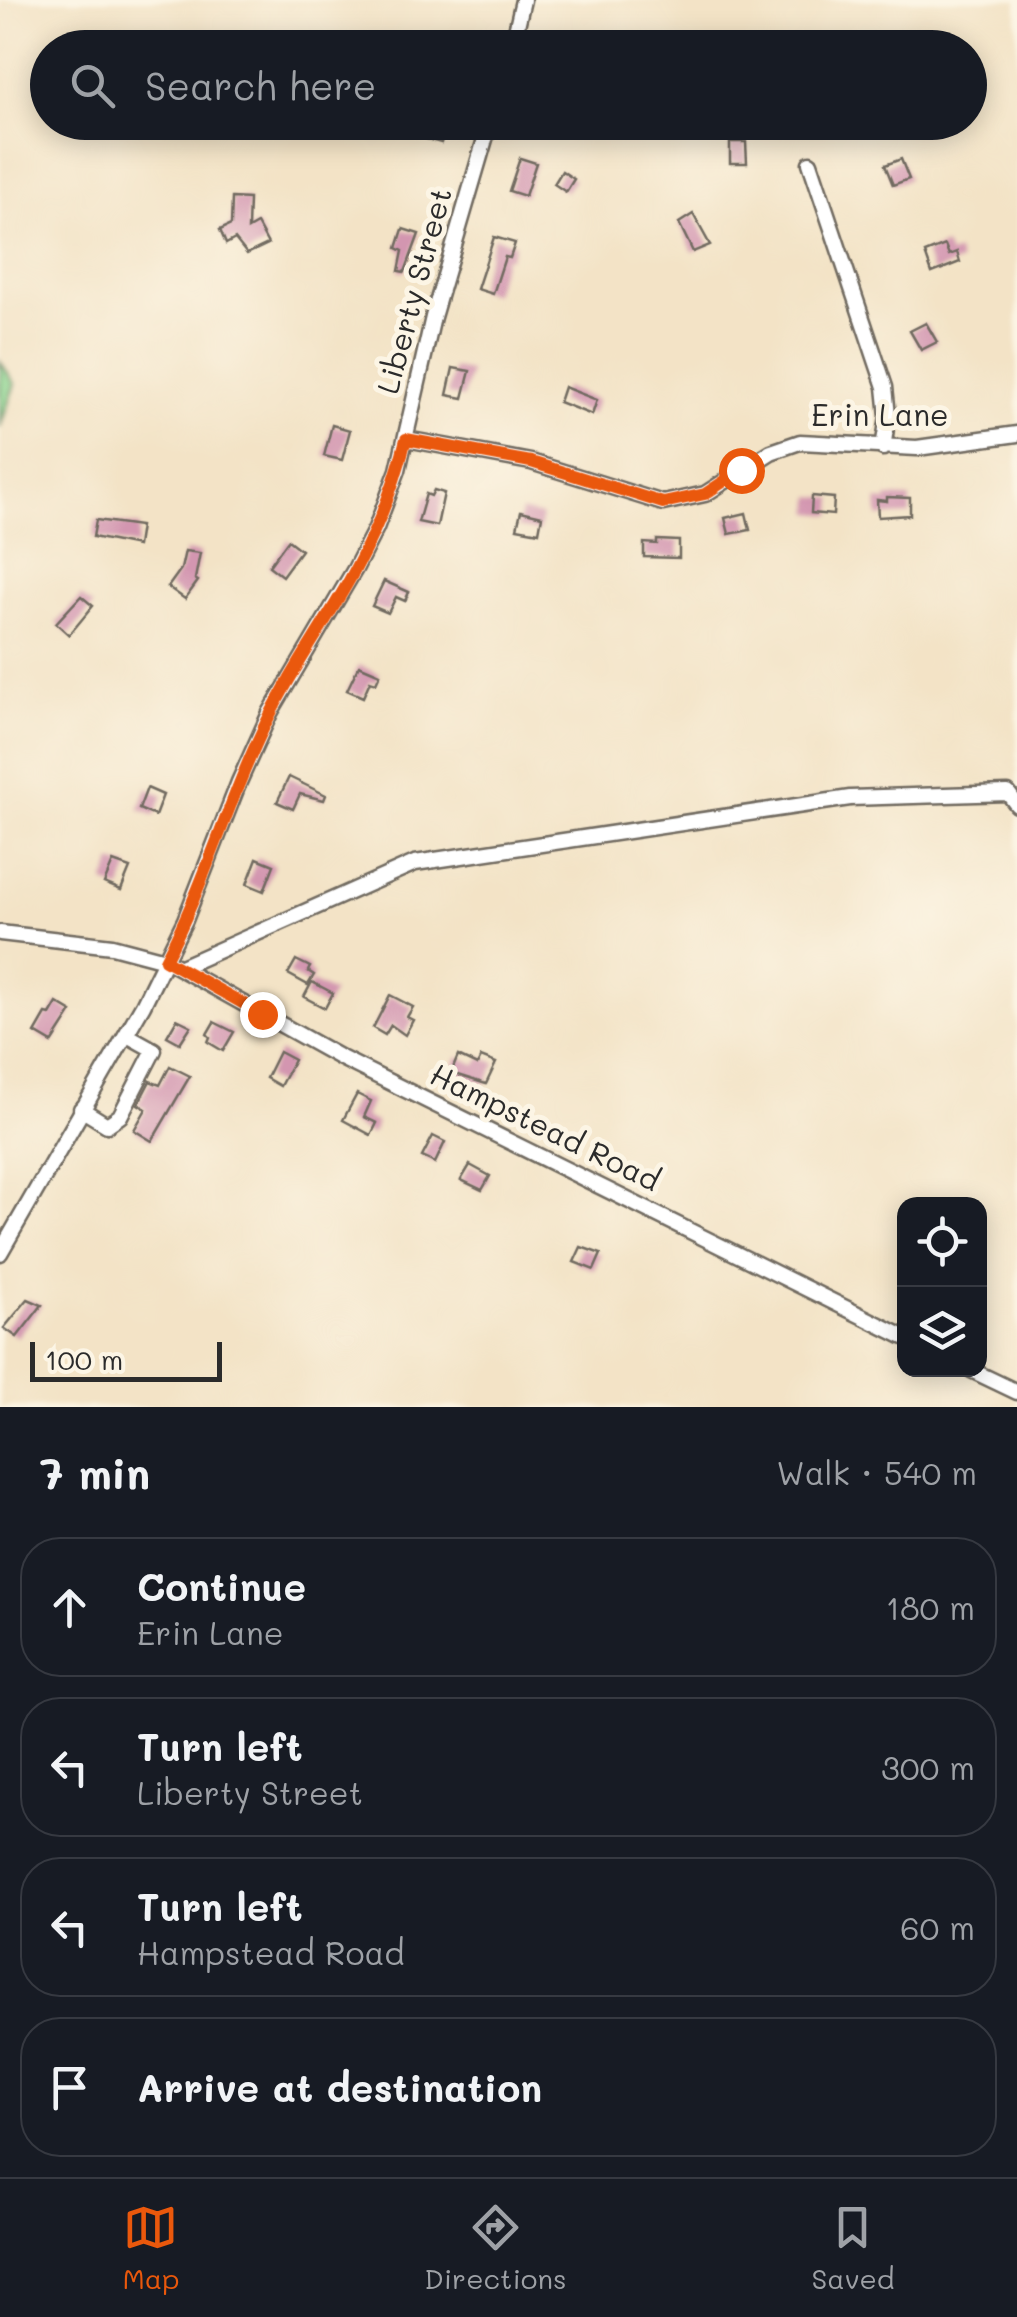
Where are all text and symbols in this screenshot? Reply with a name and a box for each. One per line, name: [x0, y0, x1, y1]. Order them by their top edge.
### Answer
search box: [30, 30, 987, 140]
icon: search: [65, 58, 120, 113]
text: Search here: [145, 60, 376, 110]
street label: Liberty Street: [366, 183, 460, 398]
street label: Erin Lane: [811, 394, 949, 434]
route start: [719, 448, 765, 494]
route end: [240, 992, 286, 1038]
street label: Hampstead Road: [424, 1053, 667, 1199]
map controls: [897, 1197, 987, 1377]
button: locate: [897, 1197, 987, 1287]
button: layers: [897, 1287, 987, 1377]
scale bar: [30, 1337, 222, 1382]
text: 100 m: [45, 1341, 123, 1377]
text: 7 min: [40, 1445, 150, 1500]
text: Walk · 540 m: [777, 1451, 977, 1493]
text: Continue: [137, 1561, 306, 1611]
icon: ahead: [42, 1580, 97, 1635]
text: 180 m: [886, 1586, 975, 1628]
text: Erin Lane: [137, 1611, 283, 1653]
text: Turn left: [137, 1721, 303, 1771]
icon: left: [42, 1740, 97, 1795]
text: 300 m: [881, 1746, 975, 1788]
text: Liberty Street: [137, 1771, 363, 1813]
text: Turn left: [137, 1881, 303, 1931]
icon: left: [42, 1900, 97, 1955]
text: 60 m: [900, 1906, 975, 1948]
text: Hampstead Road: [137, 1931, 405, 1973]
icon: arrive: [42, 2060, 97, 2115]
text: Arrive at destination: [137, 2062, 542, 2112]
tab: Map: [122, 2200, 179, 2296]
tab: Directions: [424, 2200, 567, 2296]
tab: Saved: [811, 2200, 895, 2296]

